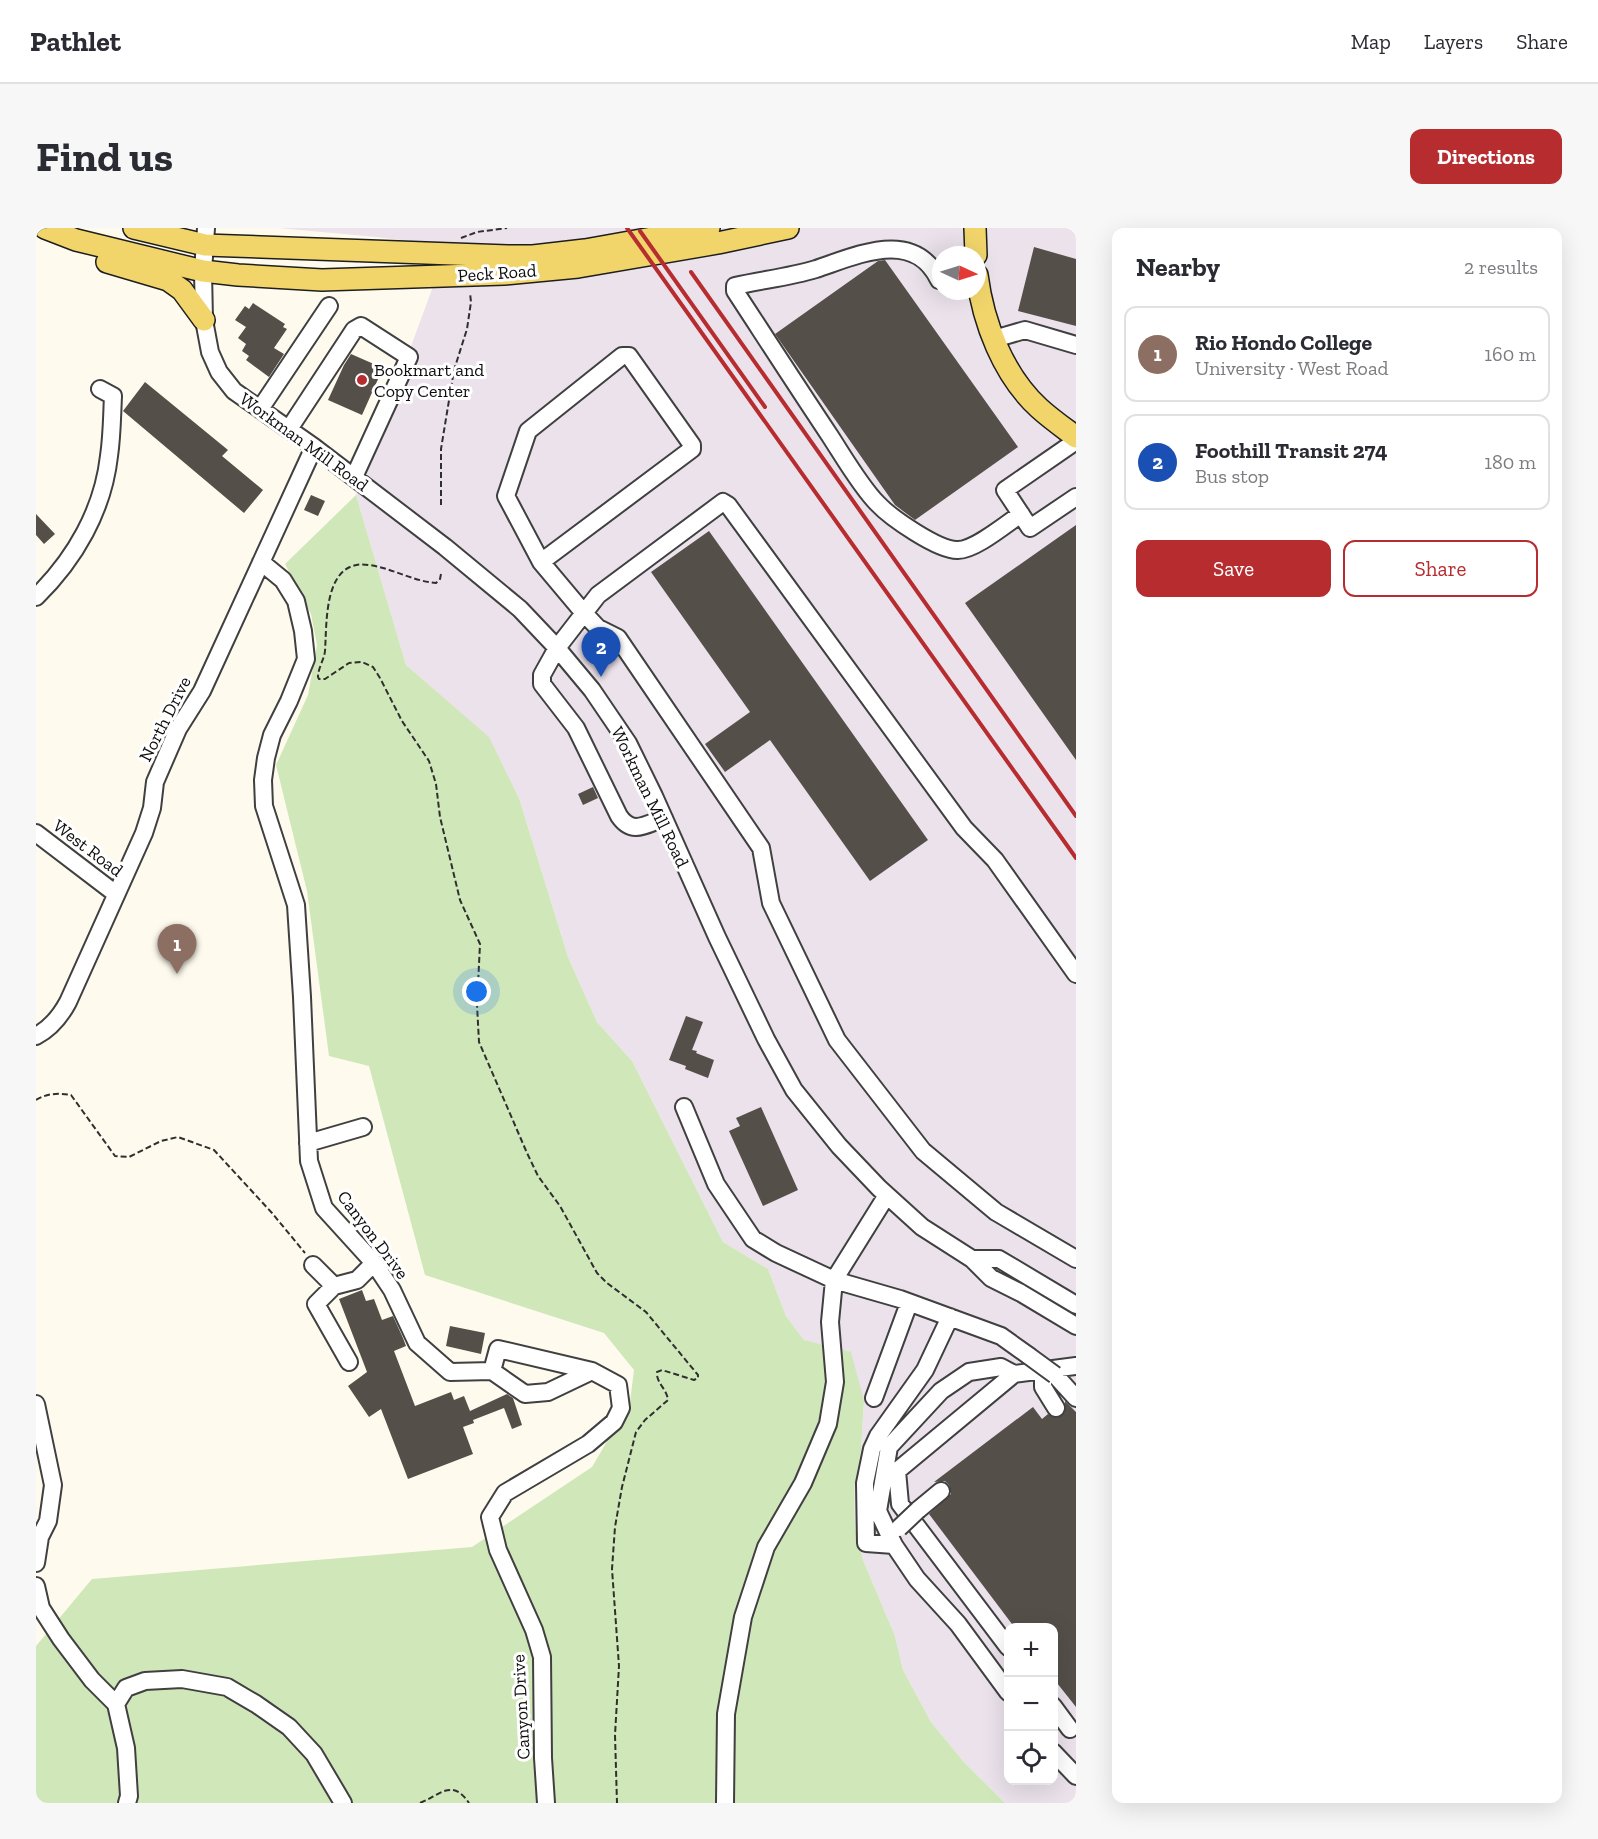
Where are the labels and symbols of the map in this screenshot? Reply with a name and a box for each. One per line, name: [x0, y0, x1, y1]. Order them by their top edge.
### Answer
north arrow: [932, 246, 986, 300]
street label: Peck Road: [457, 259, 537, 287]
place label: Bookmart and Copy Center: [374, 359, 484, 402]
marker: Bookmart and Copy Center: [355, 373, 369, 387]
street label: Workman Mill Road: [235, 388, 373, 496]
pin: 2: [582, 628, 620, 677]
street label: North Drive: [134, 673, 196, 765]
street label: Workman Mill Road: [606, 723, 694, 871]
street label: West Road: [49, 815, 127, 881]
pin: 1: [158, 924, 196, 974]
your location: [462, 977, 491, 1006]
street label: Canyon Drive: [333, 1186, 413, 1284]
street label: Canyon Drive: [507, 1654, 535, 1760]

